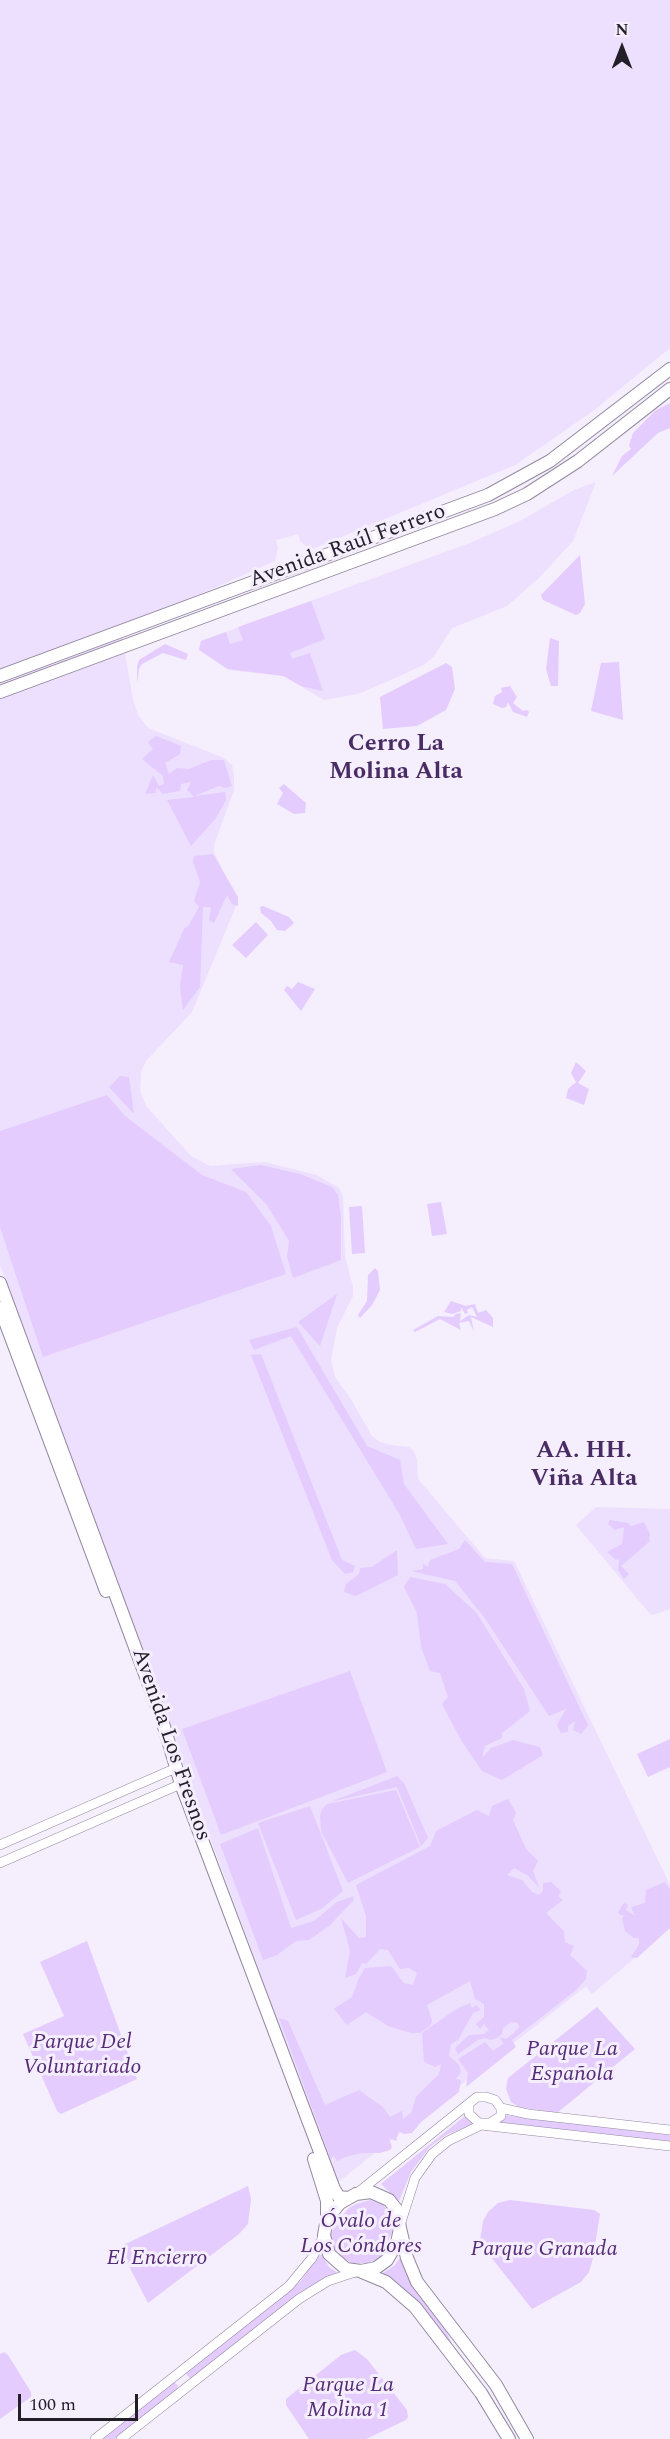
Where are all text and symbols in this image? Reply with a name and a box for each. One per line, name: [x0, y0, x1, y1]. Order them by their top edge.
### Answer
north arrow: [592, 18, 652, 78]
text: N: [615, 18, 629, 42]
street label: Avenida Raúl Ferrero: [246, 499, 450, 595]
district label: Cerro La Molina Alta: [329, 731, 463, 787]
district label: AA. HH. Viña Alta: [531, 1438, 637, 1494]
street label: Avenida Los Fresnos: [125, 1645, 215, 1845]
park label: Parque Del Voluntariado: [22, 2031, 142, 2082]
park label: Parque La Española: [526, 2038, 618, 2090]
park label: Óvalo de Los Cóndores: [300, 2210, 422, 2262]
park label: Parque Granada: [470, 2238, 618, 2264]
park label: El Encierro: [106, 2247, 208, 2273]
park label: Parque La Molina 1: [302, 2374, 394, 2426]
scale bar: [21, 2382, 141, 2420]
text: 100 m: [29, 2391, 76, 2418]

